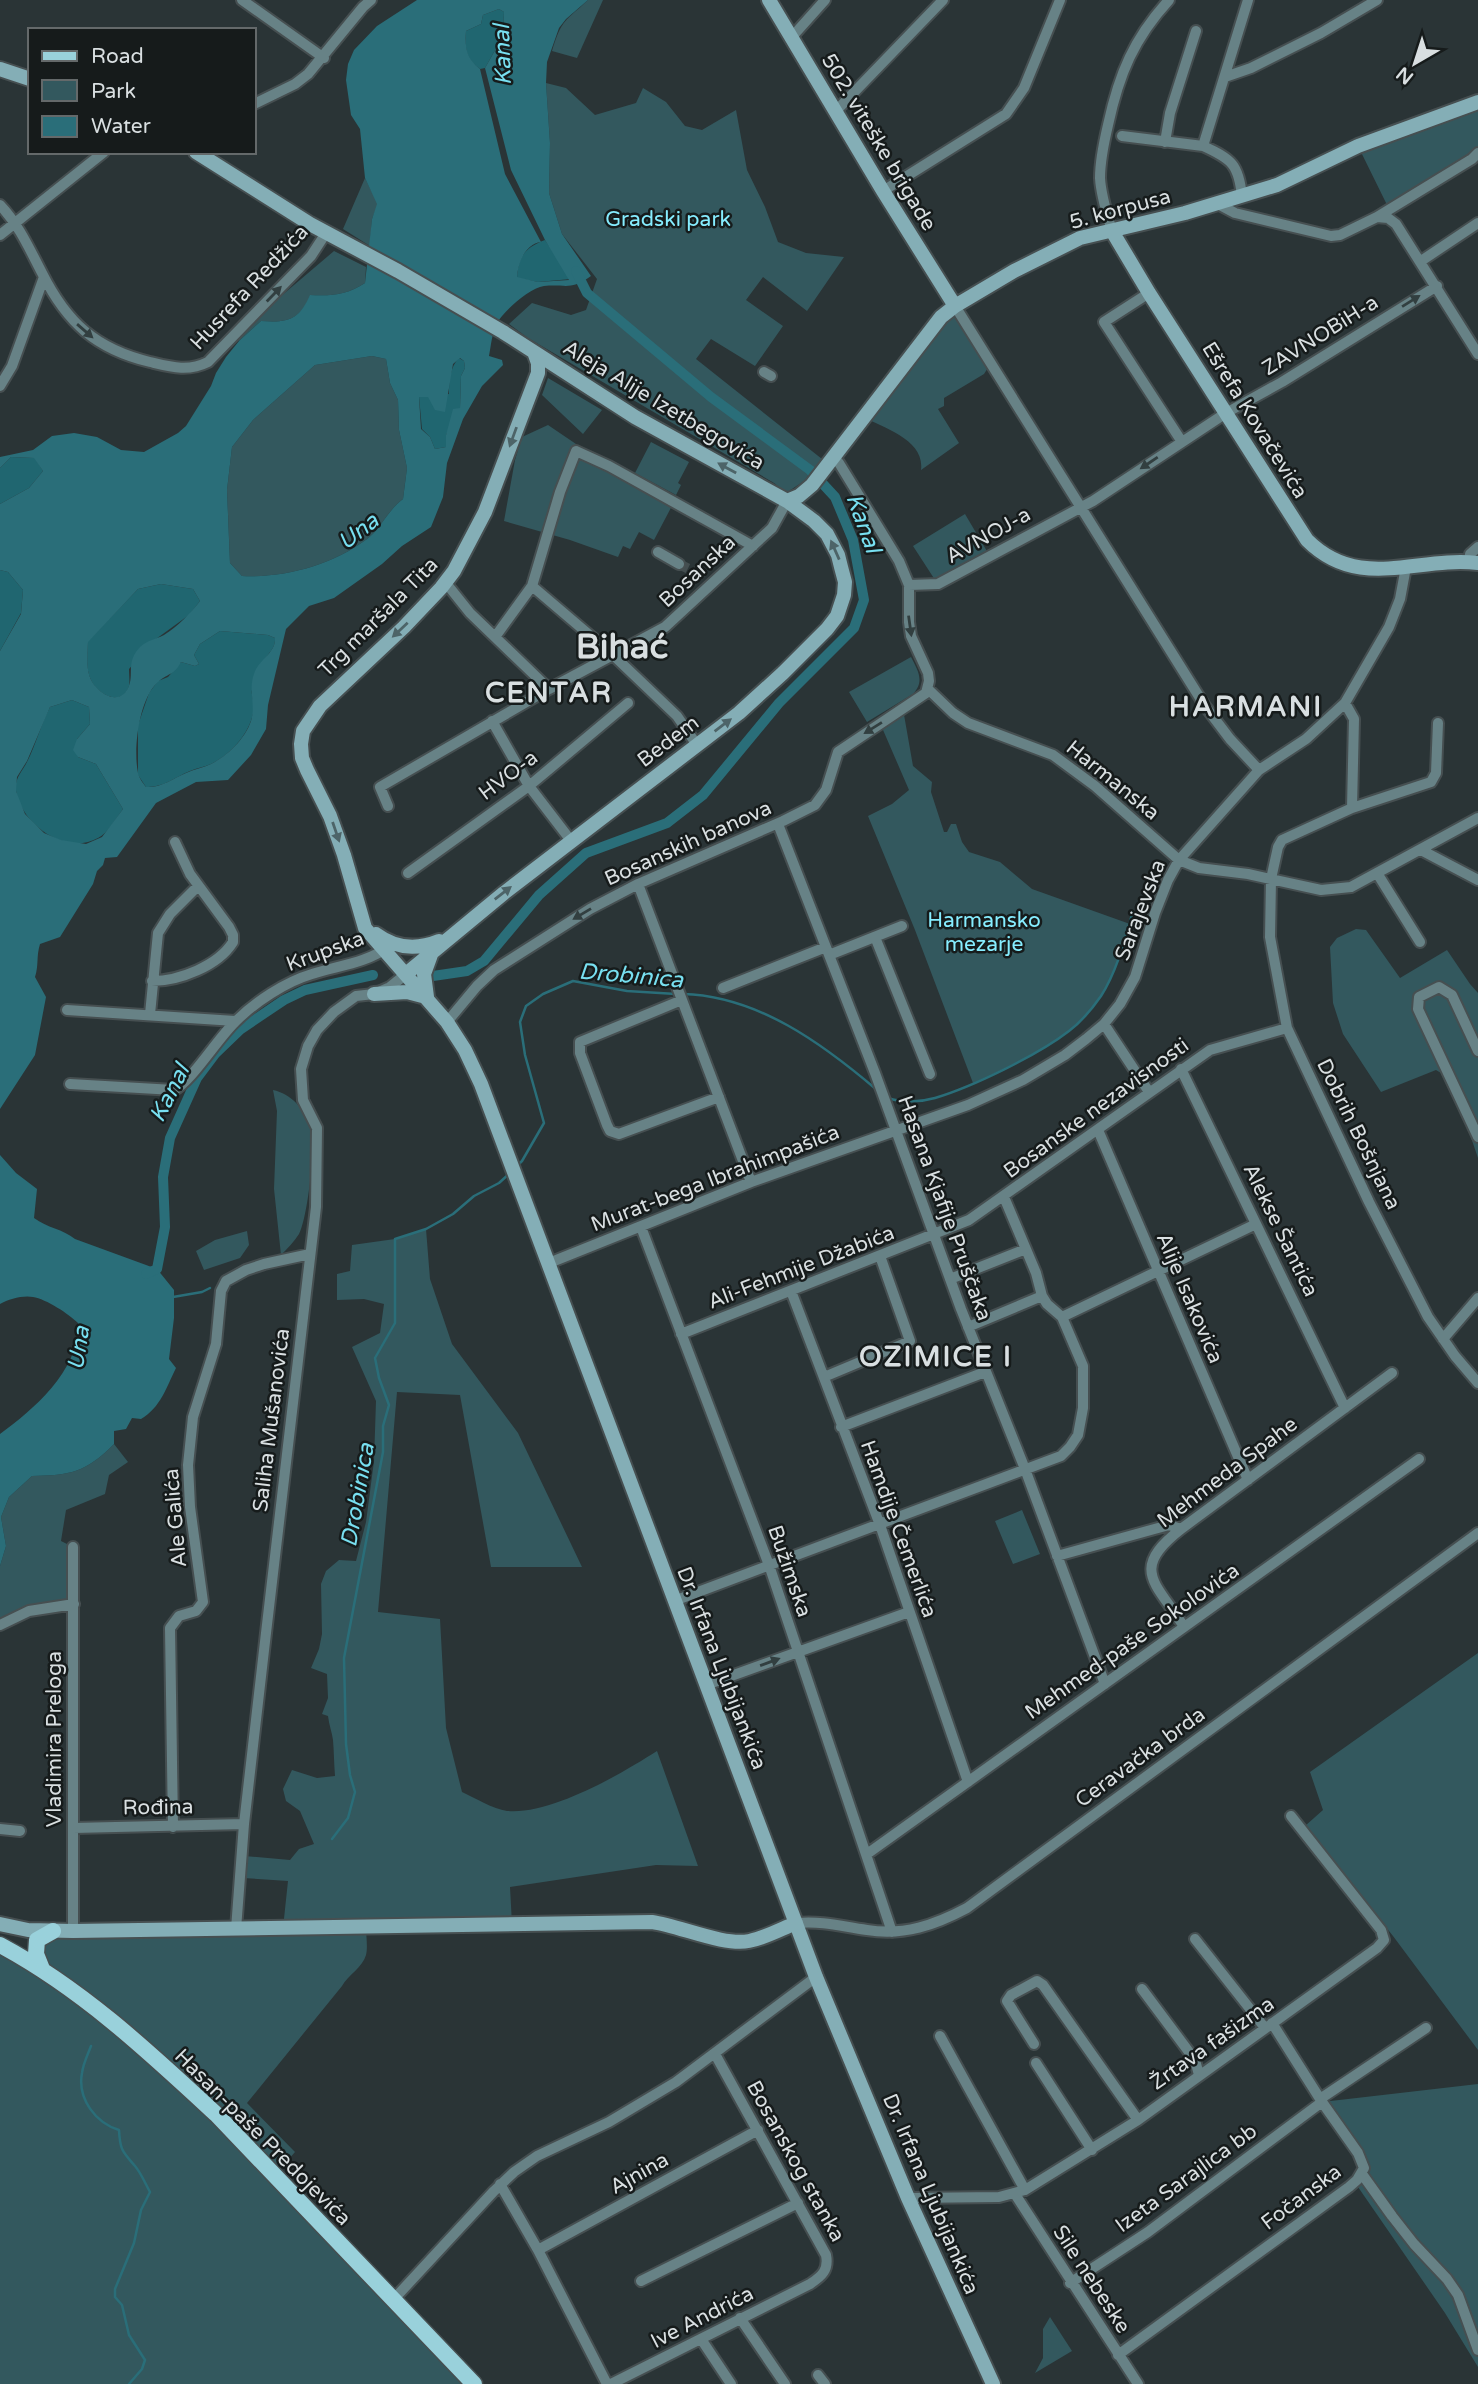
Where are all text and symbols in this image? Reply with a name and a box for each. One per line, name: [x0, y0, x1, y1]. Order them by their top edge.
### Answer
water label: Kanal: [488, 22, 518, 86]
legend: [28, 28, 256, 154]
north arrow: [1380, 28, 1450, 98]
text: Road: [91, 44, 144, 69]
street label: 502. viteške brigade: [816, 49, 941, 235]
text: N: [1392, 62, 1418, 89]
text: Park: [91, 79, 136, 104]
text: Water: [91, 114, 151, 139]
street label: 5. korpusa: [1067, 184, 1174, 235]
park label: Gradski park: [605, 207, 731, 232]
street label: Husrefa Redžića: [185, 220, 314, 355]
one-way arrow: [265, 285, 282, 302]
street label: ZAVNOBiH-a: [1258, 290, 1383, 381]
one-way arrow: [1401, 295, 1420, 308]
one-way arrow: [76, 324, 94, 339]
street label: Aleja Alije Izetbegovića: [558, 335, 769, 476]
street label: Ešrefa Kovačevića: [1196, 337, 1313, 503]
one-way arrow: [507, 426, 518, 447]
one-way arrow: [1139, 457, 1159, 470]
one-way arrow: [717, 462, 737, 474]
water label: Kanal: [839, 490, 887, 559]
street label: AVNOJ-a: [942, 502, 1035, 569]
water label: Una: [333, 507, 385, 556]
street label: Bosanska: [654, 530, 741, 613]
one-way arrow: [829, 540, 841, 560]
street label: Trg maršala Tita: [313, 552, 443, 682]
one-way arrow: [905, 615, 916, 637]
one-way arrow: [391, 622, 409, 638]
district label: Bihać: [576, 626, 668, 668]
district label: CENTAR: [485, 676, 613, 710]
district label: HARMANI: [1169, 690, 1323, 724]
street label: Bedem: [633, 710, 704, 773]
one-way arrow: [714, 719, 732, 733]
one-way arrow: [863, 721, 882, 734]
street label: Harmanska: [1061, 735, 1164, 826]
street label: HVO-a: [474, 745, 543, 806]
street label: Bosanskih banova: [601, 795, 776, 892]
one-way arrow: [330, 822, 341, 843]
street label: Sarajevska: [1110, 856, 1171, 964]
one-way arrow: [494, 886, 512, 901]
one-way arrow: [573, 907, 592, 920]
park label: Harmansko mezarje: [927, 908, 1041, 957]
street label: Krupska: [283, 926, 368, 977]
water label: Drobinica: [578, 957, 685, 995]
street label: Bosanske nezavisnosti: [999, 1033, 1194, 1184]
street label: Dobrih Bošnjana: [1311, 1055, 1406, 1214]
water label: Kanal: [144, 1058, 197, 1127]
street label: Hasana Kjafije Pruščaka: [892, 1092, 997, 1324]
street label: Murat-bega Ibrahimpašića: [587, 1119, 843, 1237]
street label: Alekse Šantića: [1238, 1160, 1324, 1301]
street label: Ali-Fehmije Džabića: [704, 1220, 898, 1315]
street label: Alije Isakovića: [1151, 1229, 1228, 1367]
water label: Una: [62, 1323, 96, 1372]
street label: Saliha Mušanovića: [248, 1327, 295, 1513]
district label: OZIMICE I: [859, 1340, 1013, 1374]
street label: Mehmeda Spahe: [1152, 1412, 1302, 1533]
street label: Hamdije Čemerlića: [855, 1437, 942, 1621]
water label: Drobinica: [335, 1440, 381, 1549]
street label: Ale Galića: [159, 1467, 192, 1568]
street label: Bužimska: [762, 1522, 817, 1620]
street label: Mehmed-paše Sokolovića: [1020, 1558, 1244, 1725]
street label: Dr. Irfana Ljubijankića: [671, 1563, 772, 1773]
street label: Vladimira Preloga: [42, 1651, 67, 1827]
one-way arrow: [760, 1656, 781, 1667]
street label: Ceravačka brda: [1071, 1702, 1210, 1813]
street label: Rođina: [122, 1794, 194, 1821]
street label: Žrtava fašizma: [1145, 1991, 1279, 2095]
street label: Hasan-paše Predojevića: [169, 2044, 356, 2231]
street label: Bosanskog stanka: [741, 2076, 850, 2246]
street label: Dr. Irfana Ljubijankića: [877, 2090, 984, 2298]
street label: Izeta Sarajlica bb: [1111, 2119, 1262, 2238]
street label: Ajnina: [605, 2147, 673, 2200]
street label: Fočanska: [1256, 2159, 1346, 2236]
street label: Sile nebeske: [1047, 2221, 1136, 2338]
street label: Ive Andrića: [647, 2281, 758, 2354]

